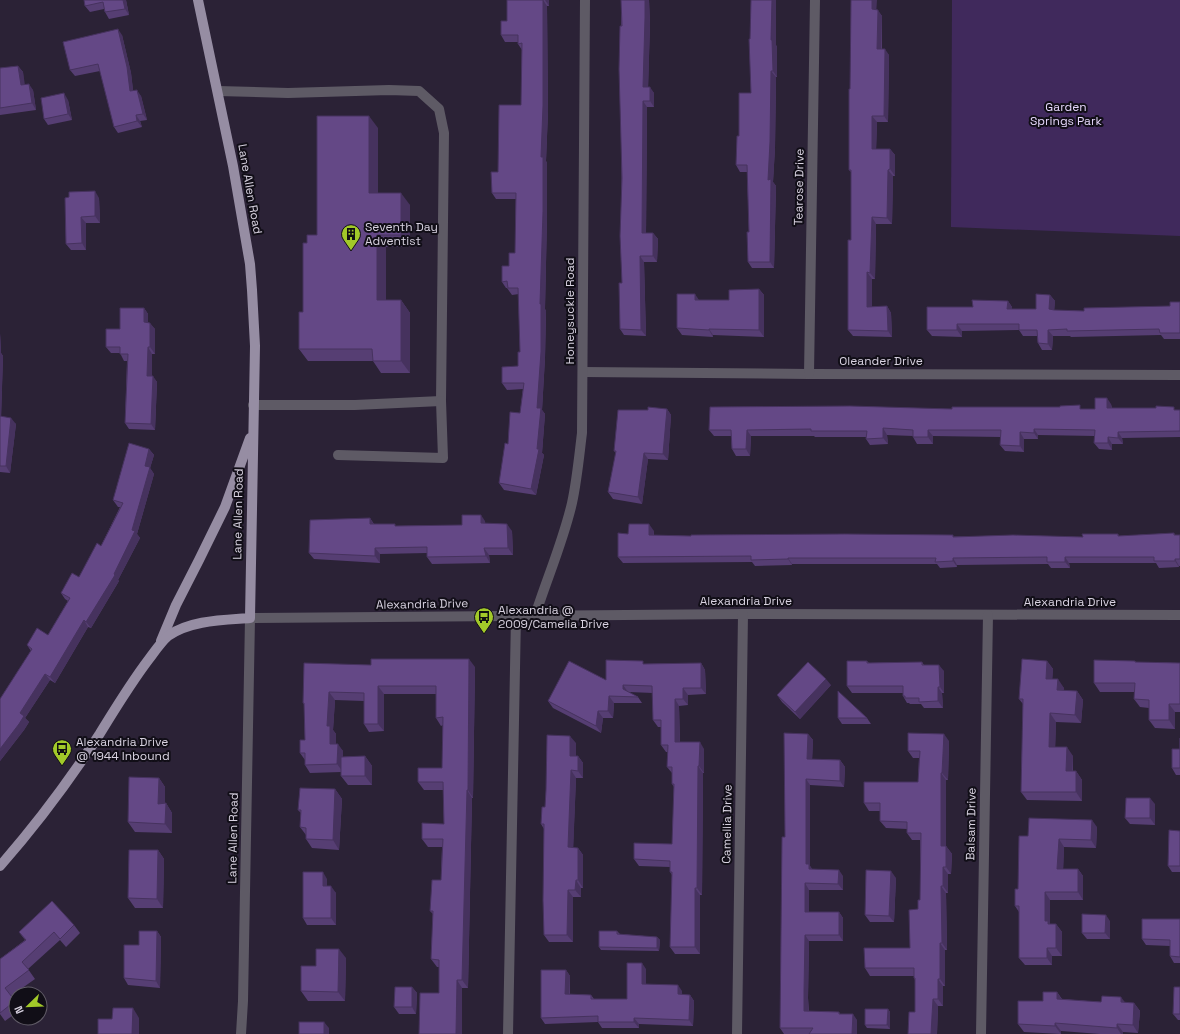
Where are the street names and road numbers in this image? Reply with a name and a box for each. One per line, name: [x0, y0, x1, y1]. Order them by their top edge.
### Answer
street label: Lane Allen Road: [234, 143, 266, 235]
street label: Tearose Drive: [790, 148, 808, 226]
street label: Honeysuckle Road: [562, 258, 578, 364]
street label: Oleander Drive: [839, 353, 923, 369]
street label: Lane Allen Road: [229, 468, 247, 560]
street label: Alexandria Drive: [700, 593, 792, 609]
street label: Alexandria Drive: [1024, 594, 1116, 610]
street label: Alexandria Drive: [376, 595, 468, 613]
street label: Camellia Drive: [718, 784, 736, 864]
street label: Balsam Drive: [962, 787, 980, 861]
street label: Lane Allen Road: [224, 792, 242, 884]

